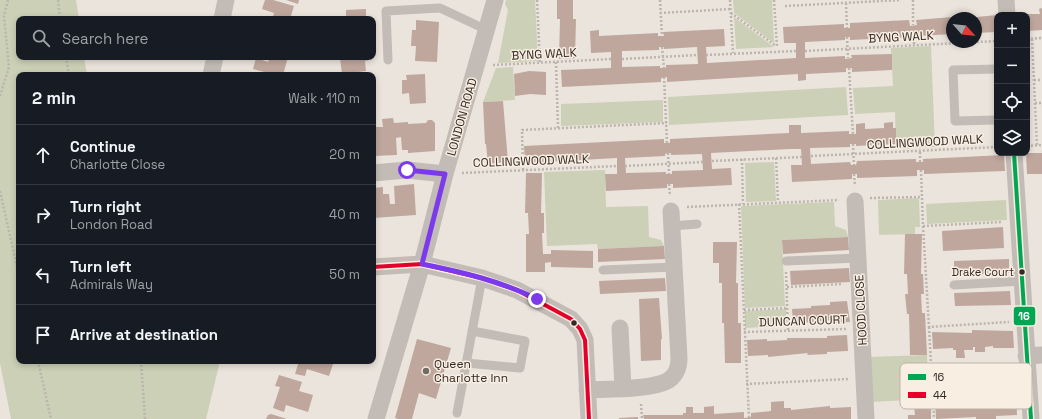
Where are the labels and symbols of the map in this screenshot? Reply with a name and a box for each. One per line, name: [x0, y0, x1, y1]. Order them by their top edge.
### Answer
north arrow: [946, 12, 982, 48]
street label: BYNG WALK: [868, 27, 935, 47]
street label: BYNG WALK: [511, 44, 578, 64]
street label: LONDON ROAD: [443, 76, 481, 158]
street label: COLLINGWOOD WALK: [866, 131, 984, 153]
street label: COLLINGWOOD WALK: [473, 151, 590, 171]
route start: [398, 161, 416, 179]
place label: Drake Court: [952, 265, 1014, 279]
marker: Drake Court: [1017, 267, 1027, 277]
street label: HOOD CLOSE: [851, 274, 871, 346]
route end: [528, 290, 546, 308]
line badge: 16: [1013, 306, 1036, 326]
text: 16: [1018, 309, 1030, 323]
street label: DUNCAN COURT: [759, 311, 847, 331]
unlabelled marker: [569, 318, 579, 328]
place label: Queen Charlotte Inn: [434, 356, 508, 386]
legend: [900, 363, 1032, 409]
marker: Queen Charlotte Inn: [421, 366, 431, 376]
text: 16: [933, 370, 945, 384]
text: 44: [933, 388, 947, 402]

